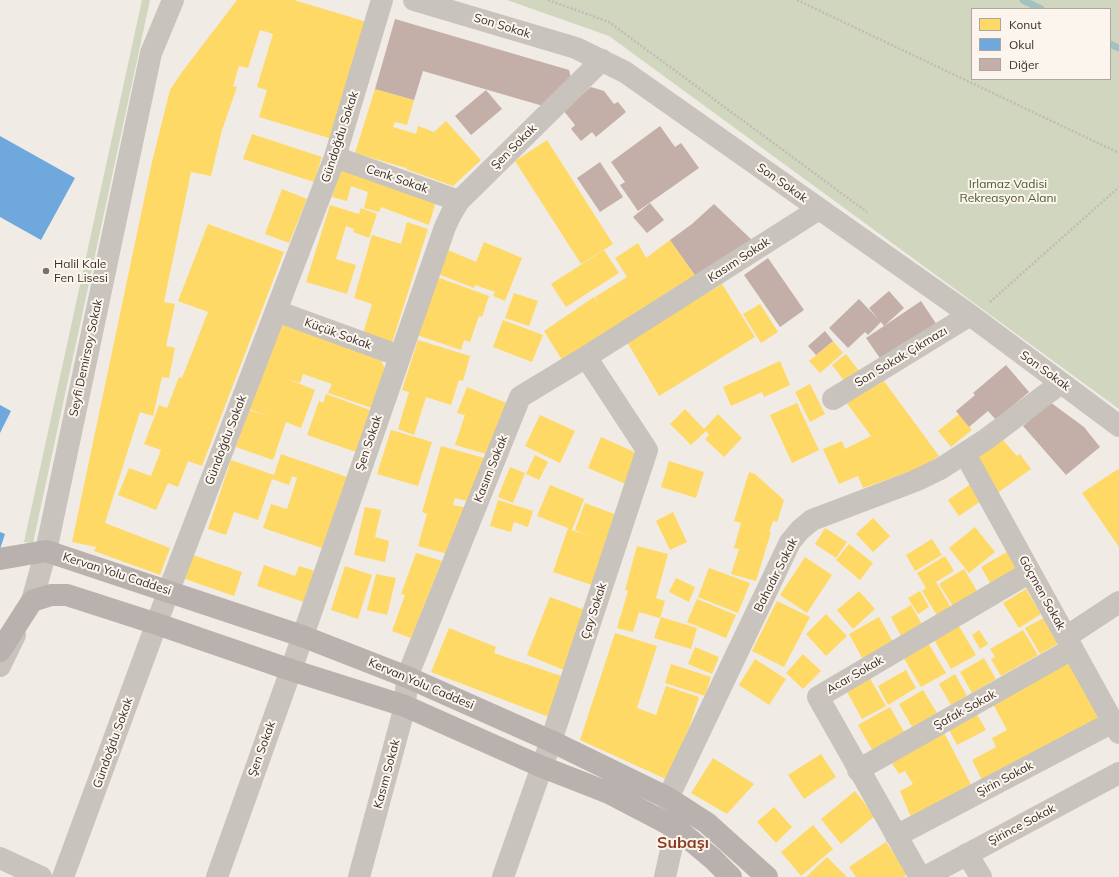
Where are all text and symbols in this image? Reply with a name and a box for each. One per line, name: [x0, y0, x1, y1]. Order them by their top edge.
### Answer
legend: [971, 8, 1111, 80]
street label: Son Sokak: [472, 11, 532, 41]
text: Konut: [1009, 17, 1041, 32]
text: Okul: [1009, 37, 1034, 52]
text: Diğer: [1009, 57, 1039, 72]
street label: Gündoğdu Sokak: [318, 90, 362, 184]
street label: Şen Sokak: [488, 121, 540, 173]
street label: Son Sokak: [754, 160, 810, 206]
street label: Cenk Sokak: [364, 162, 430, 196]
park label: Irlamaz Vadisi Rekreasyon Alanı: [960, 177, 1056, 205]
street label: Kasım Sokak: [705, 235, 773, 285]
place label: Halil Kale Fen Lisesi: [54, 257, 108, 285]
marker: Halil Kale Fen Lisesi: [41, 266, 51, 276]
street label: Seyfi Demirsoy Sokak: [67, 298, 105, 418]
street label: Küçük Sokak: [302, 315, 374, 353]
street label: Son Sokak Çıkmazı: [852, 324, 950, 390]
street label: Son Sokak: [1017, 348, 1073, 394]
street label: Gündoğdu Sokak: [202, 393, 250, 487]
street label: Şen Sokak: [353, 413, 385, 473]
street label: Kasım Sokak: [471, 433, 511, 505]
street label: Bahadır Sokak: [751, 536, 801, 614]
street label: Kervan Yolu Caddesi: [61, 550, 173, 598]
street label: Göçmen Sokak: [1016, 553, 1068, 633]
street label: Çay Sokak: [578, 581, 610, 641]
street label: Acar Sokak: [824, 653, 886, 697]
street label: Kervan Yolu Caddesi: [366, 655, 476, 713]
street label: Şafak Sokak: [931, 687, 999, 733]
street label: Gündoğdu Sokak: [90, 696, 136, 790]
street label: Şen Sokak: [245, 719, 279, 779]
street label: Kasım Sokak: [371, 738, 403, 810]
street label: Şirin Sokak: [974, 758, 1036, 800]
street label: Şirince Sokak: [986, 801, 1058, 849]
district label: Subaşı: [657, 833, 709, 853]

